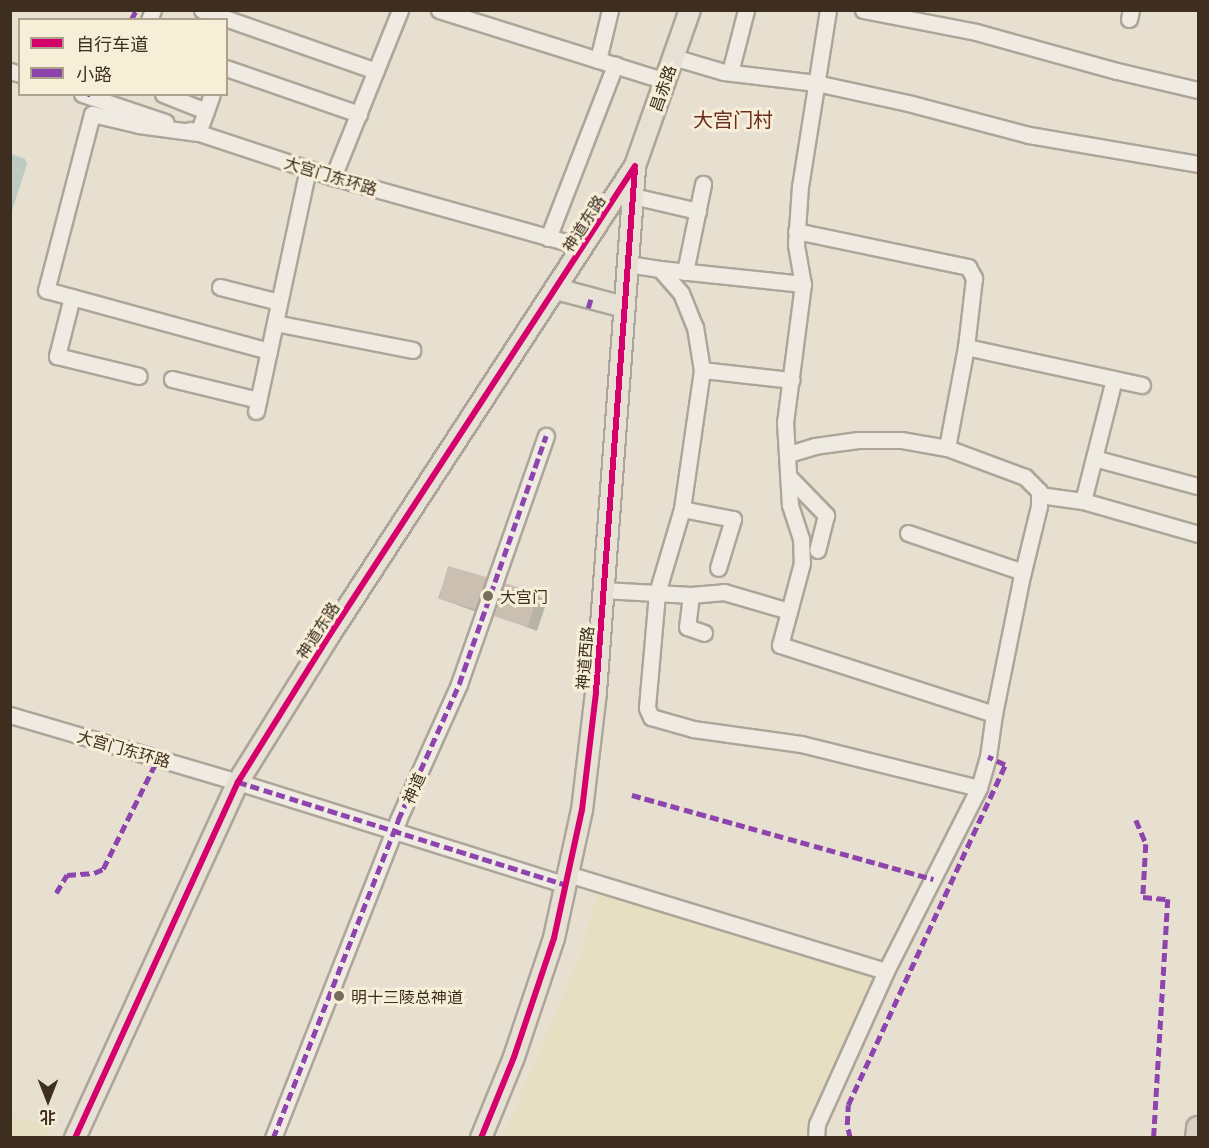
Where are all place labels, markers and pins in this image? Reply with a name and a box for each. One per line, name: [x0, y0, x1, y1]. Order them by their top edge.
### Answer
place label: 大宫门: [500, 586, 548, 606]
marker: 大宫门: [481, 589, 495, 603]
place label: 明十三陵总神道: [351, 986, 463, 1006]
marker: 明十三陵总神道: [332, 989, 346, 1003]

